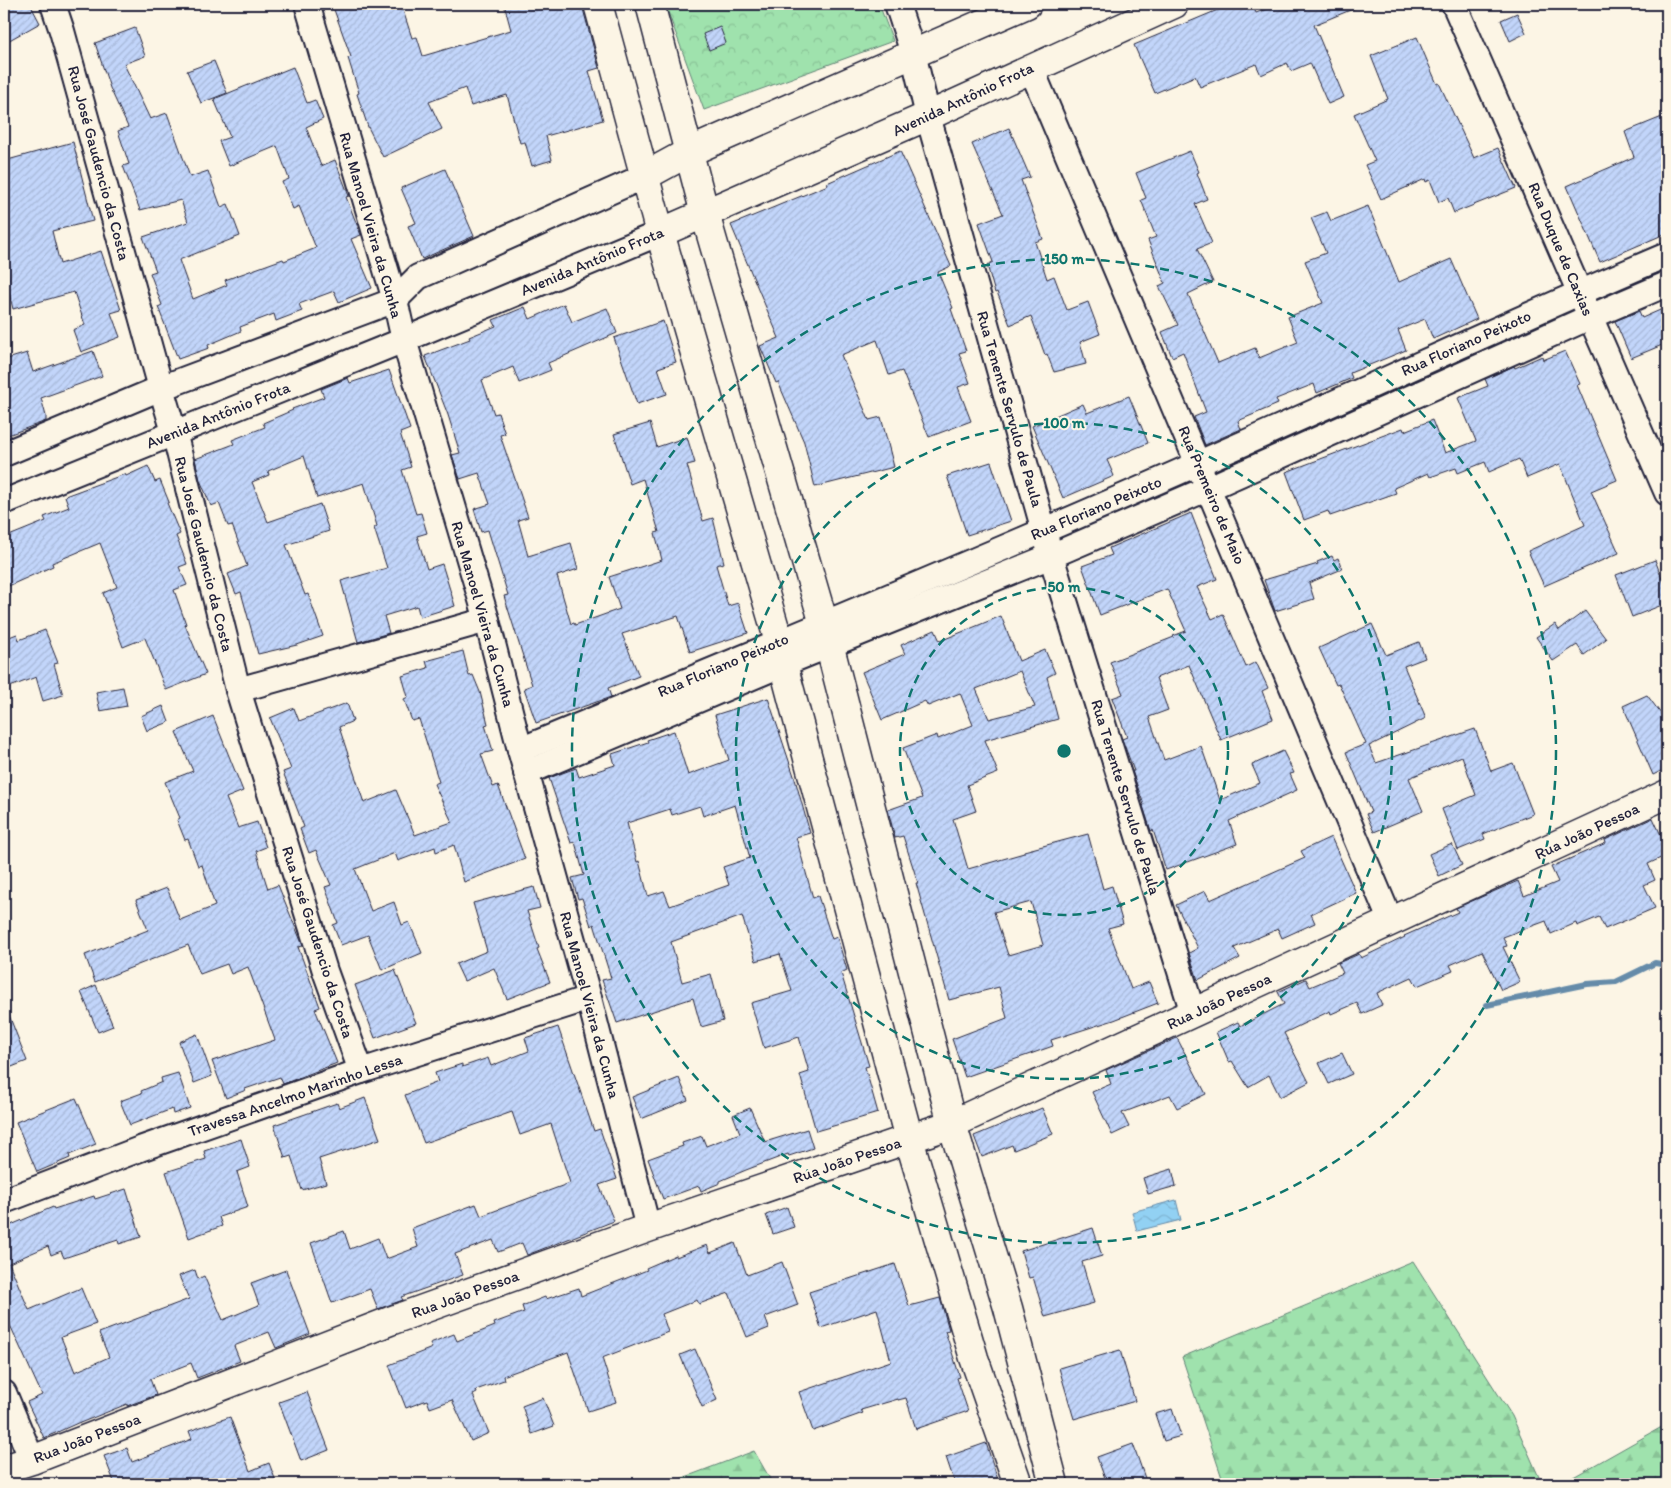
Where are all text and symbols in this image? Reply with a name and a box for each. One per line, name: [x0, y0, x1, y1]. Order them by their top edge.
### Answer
street label: Avenida Antônio Frota: [889, 58, 1037, 140]
street label: Rua José Gaudencio da Costa: [64, 64, 134, 262]
street label: Rua Manoel Vieira da Cunha: [335, 130, 407, 321]
street label: Rua Duque de Caxias: [1524, 179, 1598, 319]
street label: Avenida Antônio Frota: [518, 222, 667, 300]
text: 150 m: [1044, 250, 1084, 268]
street label: Rua Floriano Peixoto: [1398, 306, 1534, 380]
street label: Rua Tenente Servulo de Paula: [973, 309, 1047, 510]
street label: Avenida Antônio Frota: [143, 377, 293, 453]
text: 100 m: [1043, 414, 1085, 432]
street label: Rua Premeiro de Maio: [1174, 423, 1250, 567]
street label: Rua José Gaudencio da Costa: [171, 454, 238, 654]
street label: Rua Floriano Peixoto: [1028, 472, 1164, 544]
street label: Rua Manoel Vieira da Cunha: [447, 519, 519, 710]
text: 50 m: [1047, 578, 1081, 596]
street label: Rua Floriano Peixoto: [655, 629, 791, 701]
street label: Rua Tenente Servulo de Paula: [1087, 697, 1165, 898]
centre of rings: [1055, 742, 1073, 760]
street label: Rua João Pessoa: [1532, 798, 1643, 864]
street label: Rua José Gaudencio da Costa: [278, 844, 358, 1040]
street label: Rua Manoel Vieira da Cunha: [556, 909, 624, 1101]
street label: Rua João Pessoa: [1164, 968, 1275, 1034]
street label: Travessa Ancelmo Marinho Lessa: [185, 1049, 405, 1141]
street label: Rua João Pessoa: [790, 1132, 904, 1187]
street label: Rua João Pessoa: [409, 1265, 522, 1322]
street label: Rua João Pessoa: [31, 1409, 144, 1467]

